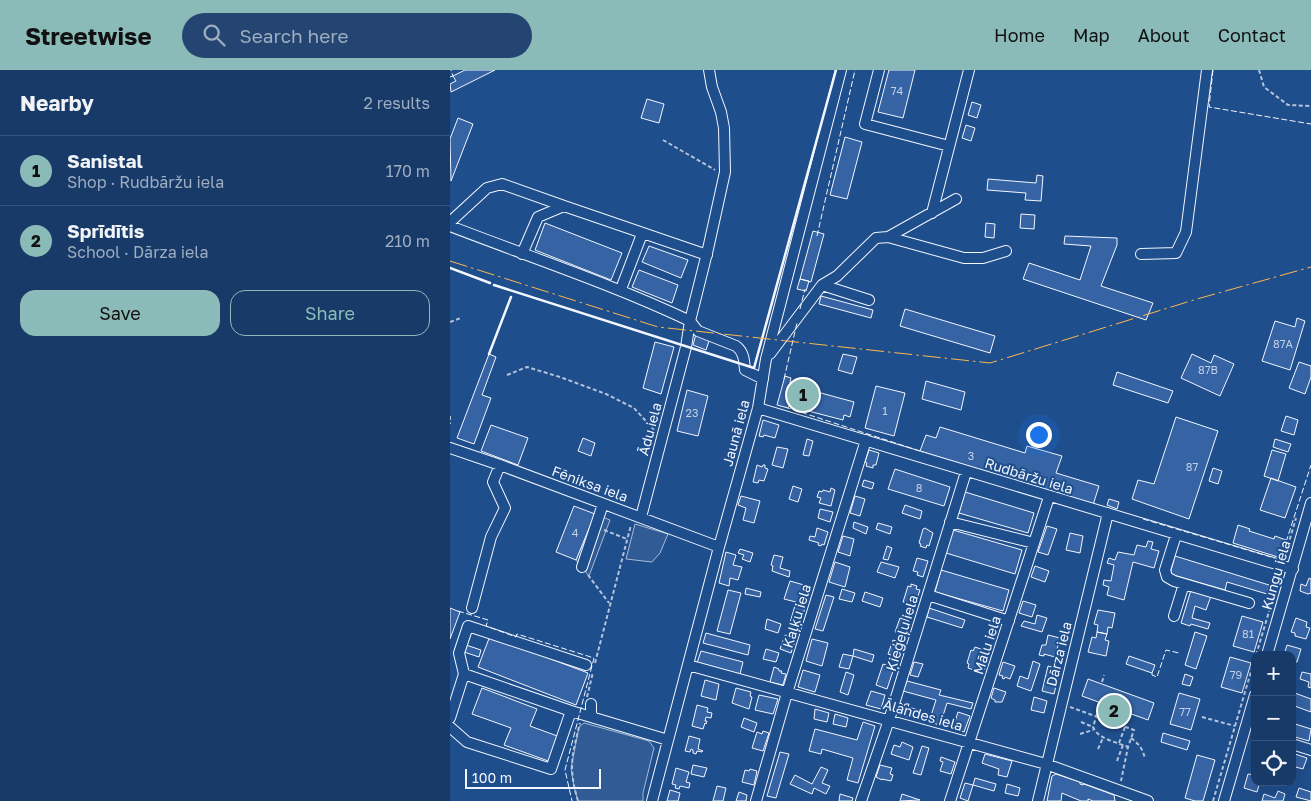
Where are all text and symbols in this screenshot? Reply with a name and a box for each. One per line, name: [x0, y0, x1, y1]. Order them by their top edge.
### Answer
search box: [182, 13, 532, 58]
text: Streetwise: [25, 21, 152, 50]
icon: search: [200, 21, 228, 49]
text: Search here: [240, 24, 348, 47]
text: Home: [994, 24, 1045, 46]
text: Map: [1073, 24, 1110, 46]
text: About: [1138, 24, 1190, 46]
text: Contact: [1218, 24, 1286, 46]
house number: 74: [891, 84, 904, 97]
text: Nearby: [20, 90, 94, 116]
text: 2 results: [364, 93, 430, 113]
text: Sanistal: [67, 149, 143, 172]
text: 1: [32, 161, 40, 181]
text: 170 m: [386, 161, 430, 181]
text: Shop · Rudbāržu iela: [67, 172, 224, 192]
text: Sprīdītis: [67, 219, 144, 242]
text: 2: [31, 231, 41, 251]
text: 210 m: [385, 231, 430, 251]
text: School · Dārza iela: [67, 242, 209, 262]
button: Save: [20, 290, 220, 336]
button: Share: [230, 290, 430, 336]
house number: 87A: [1273, 337, 1294, 350]
house number: 87B: [1198, 363, 1218, 376]
pin: 1: [787, 376, 819, 414]
street label: Jaunā iela: [718, 398, 753, 468]
street label: Ādu iela: [634, 401, 665, 457]
house number: 1: [882, 404, 888, 417]
house number: 23: [686, 406, 698, 419]
your location: [1026, 422, 1052, 448]
house number: 3: [968, 449, 974, 462]
street label: Rudbāržu iela: [983, 454, 1076, 497]
house number: 87: [1186, 460, 1198, 473]
street label: Fēniksa iela: [550, 462, 631, 505]
house number: 8: [916, 481, 923, 494]
house number: 4: [572, 526, 579, 539]
street label: Kungu iela: [1258, 538, 1294, 611]
street label: Kaļķu iela: [779, 582, 815, 650]
street label: Ķieģeļu iela: [882, 593, 922, 673]
street label: Mālu iela: [969, 613, 1004, 676]
street label: Dārza iela: [1042, 620, 1075, 688]
house number: 81: [1242, 627, 1254, 640]
map controls: [1251, 651, 1296, 786]
button: +: [1251, 651, 1296, 696]
house number: 79: [1230, 668, 1242, 681]
pin: 2: [1098, 692, 1130, 730]
street label: Ālandes iela: [881, 695, 965, 734]
button: −: [1251, 696, 1296, 741]
house number: 77: [1179, 705, 1191, 718]
button: locate: [1251, 741, 1296, 786]
scale bar: [465, 766, 601, 789]
text: 100 m: [472, 769, 512, 786]

